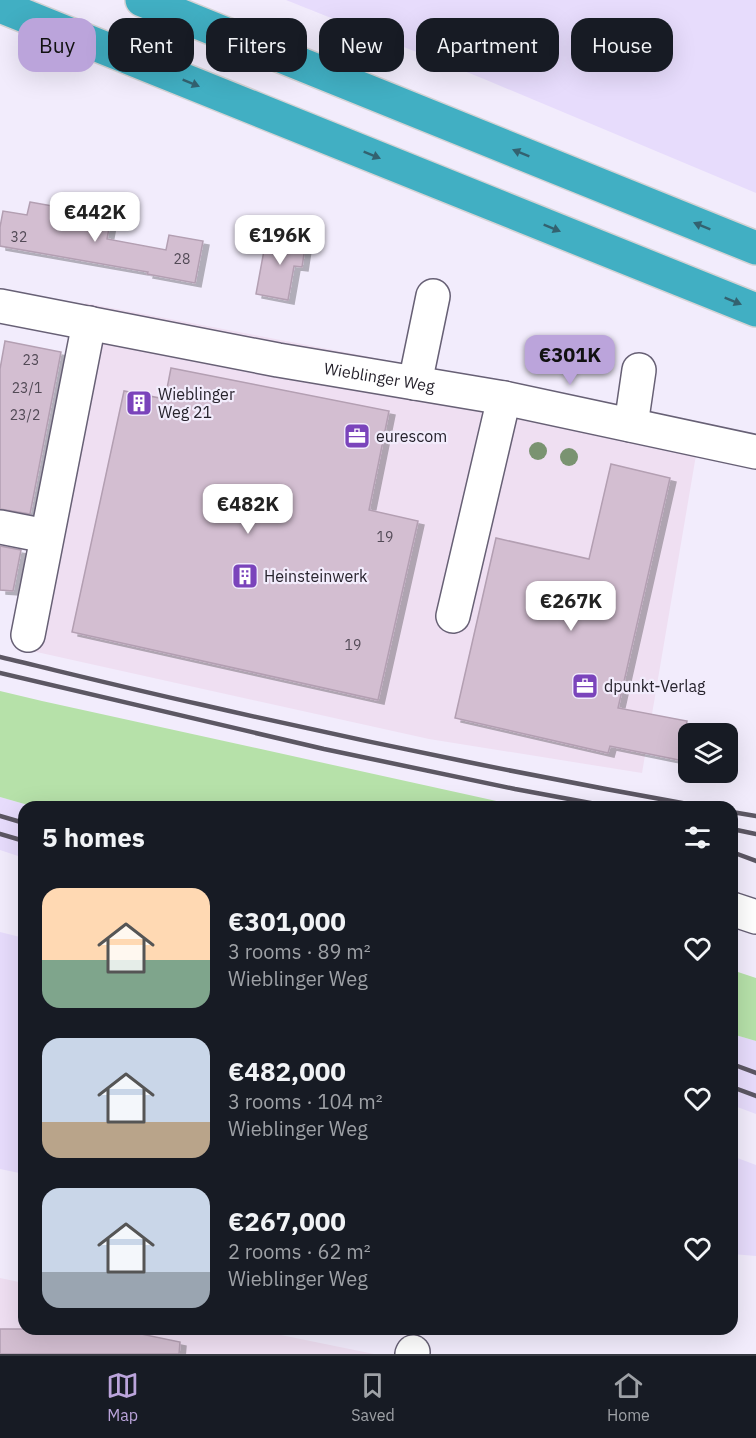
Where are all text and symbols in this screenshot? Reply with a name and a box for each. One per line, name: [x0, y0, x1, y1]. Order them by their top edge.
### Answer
chip: Buy: [18, 18, 96, 72]
chip: Rent: [108, 18, 194, 72]
chip: Filters: [206, 18, 307, 72]
chip: New: [319, 18, 404, 72]
chip: Apartment: [416, 18, 559, 72]
chip: House: [571, 18, 673, 72]
one-way arrow: [182, 78, 200, 88]
one-way arrow: [512, 148, 530, 157]
one-way arrow: [363, 150, 381, 160]
pin: €442K: [53, 192, 137, 243]
text: €442K: [64, 198, 126, 225]
pin: €196K: [238, 215, 322, 266]
text: €196K: [249, 221, 311, 248]
one-way arrow: [692, 221, 710, 231]
one-way arrow: [544, 223, 562, 233]
house number: 32: [11, 228, 27, 246]
house number: 28: [174, 250, 190, 268]
one-way arrow: [725, 296, 743, 306]
pin: €301K: [528, 335, 612, 386]
text: €301K: [539, 341, 601, 368]
house number: 23: [23, 351, 39, 369]
street label: Wieblinger Weg: [323, 358, 437, 396]
house number: 23/1: [12, 379, 42, 397]
place label: Wieblinger Weg 21: [158, 384, 235, 422]
building icon: Wieblinger Weg 21: [124, 388, 154, 418]
house number: 23/2: [10, 406, 40, 424]
office icon: eurescom: [342, 421, 372, 451]
place label: eurescom: [376, 426, 447, 446]
pin: €482K: [206, 484, 290, 535]
text: €482K: [217, 490, 279, 517]
house number: 19: [377, 528, 393, 546]
building icon: Heinsteinwerk: [230, 561, 260, 591]
place label: Heinsteinwerk: [264, 566, 368, 586]
pin: €267K: [529, 581, 613, 632]
text: €267K: [540, 587, 602, 614]
house number: 19: [345, 636, 361, 654]
office icon: dpunkt-Verlag: [570, 671, 600, 701]
place label: dpunkt-Verlag: [604, 676, 706, 696]
map controls: [678, 723, 738, 783]
button: layers: [678, 723, 738, 783]
text: 5 homes: [42, 820, 145, 854]
icon: filters: [681, 821, 714, 854]
text: €301,000: [228, 904, 346, 938]
icon: home: [90, 912, 162, 984]
icon: heart: [681, 932, 714, 965]
text: 3 rooms · 89 m²: [228, 938, 371, 965]
text: Wieblinger Weg: [228, 965, 368, 992]
text: €482,000: [228, 1054, 346, 1088]
icon: home: [90, 1062, 162, 1134]
icon: heart: [681, 1082, 714, 1115]
text: 3 rooms · 104 m²: [228, 1088, 383, 1115]
text: Wieblinger Weg: [228, 1115, 368, 1142]
text: €267,000: [228, 1204, 346, 1238]
icon: home: [90, 1212, 162, 1284]
icon: heart: [681, 1232, 714, 1265]
text: 2 rooms · 62 m²: [228, 1238, 371, 1265]
text: Wieblinger Weg: [228, 1265, 368, 1292]
tab: Map: [106, 1369, 139, 1425]
tab: Saved: [351, 1369, 395, 1425]
tab: Home: [607, 1369, 650, 1425]

